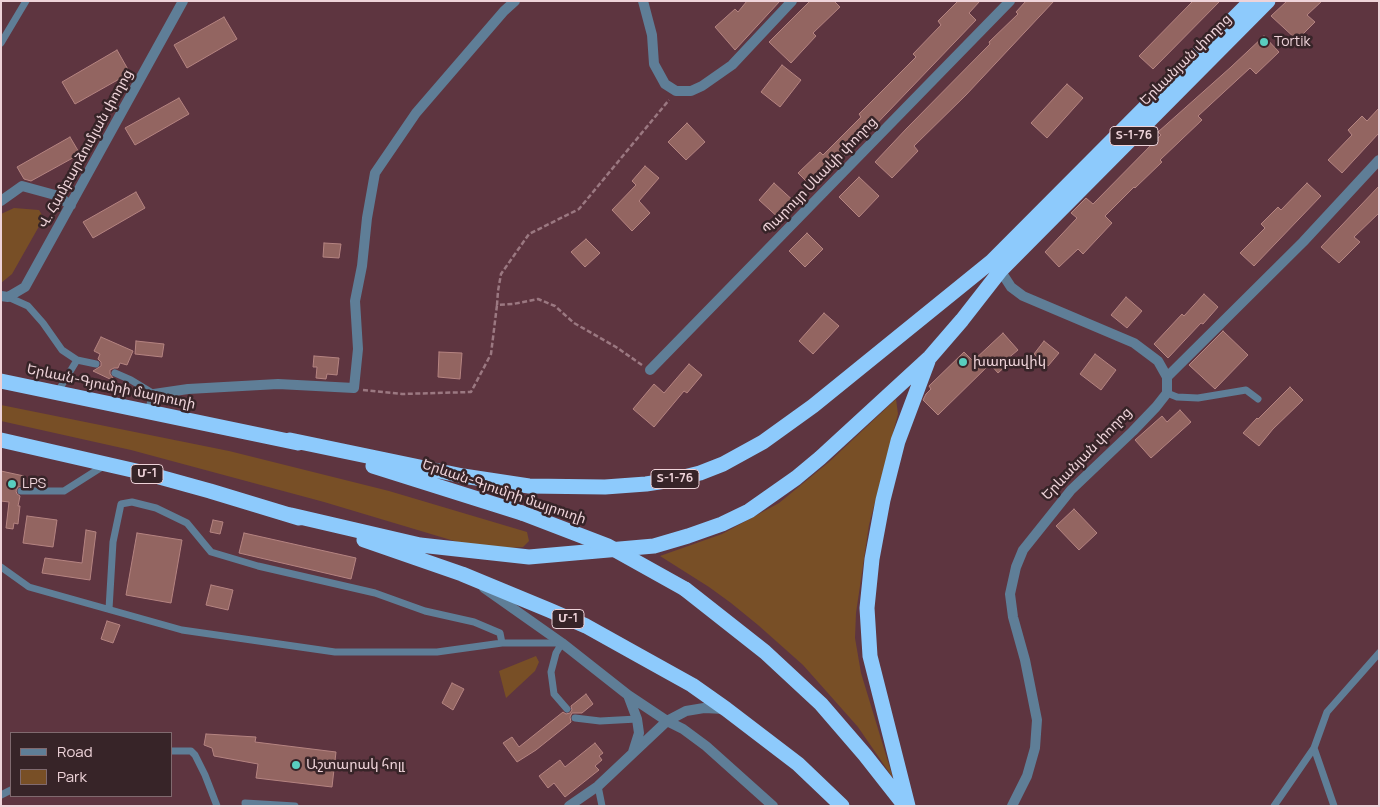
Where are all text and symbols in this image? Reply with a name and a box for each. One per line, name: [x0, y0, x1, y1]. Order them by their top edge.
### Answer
street label: Երևանյան փողոց: [1137, 11, 1235, 109]
place label: Tortik: [1274, 34, 1310, 50]
marker: Tortik: [1258, 36, 1270, 48]
street label: Վ. Համբարձումյան փողոց: [35, 67, 137, 231]
street label: Պարույր Սևակի փողոց: [759, 114, 881, 238]
road number: Տ-1-76: [1110, 126, 1158, 146]
place label: խադավիկ: [973, 354, 1046, 370]
marker: խադավիկ: [957, 356, 969, 368]
street label: Երևան-Գյումրի մայրուղի: [25, 361, 197, 413]
street label: Երևանյան փողոց: [1039, 404, 1135, 504]
street label: Երևան-Գյումրի մայրուղի: [420, 456, 588, 528]
road number: Մ-1: [131, 464, 163, 484]
road number: Տ-1-76: [651, 469, 699, 488]
place label: LPS: [22, 476, 46, 492]
marker: LPS: [6, 478, 18, 490]
road number: Մ-1: [552, 610, 584, 628]
legend: [10, 732, 172, 797]
text: Road: [57, 741, 93, 762]
place label: Աշտարակ հոլլ: [306, 757, 405, 773]
marker: Աշտարակ հոլլ: [290, 759, 302, 771]
text: Park: [57, 766, 87, 787]

